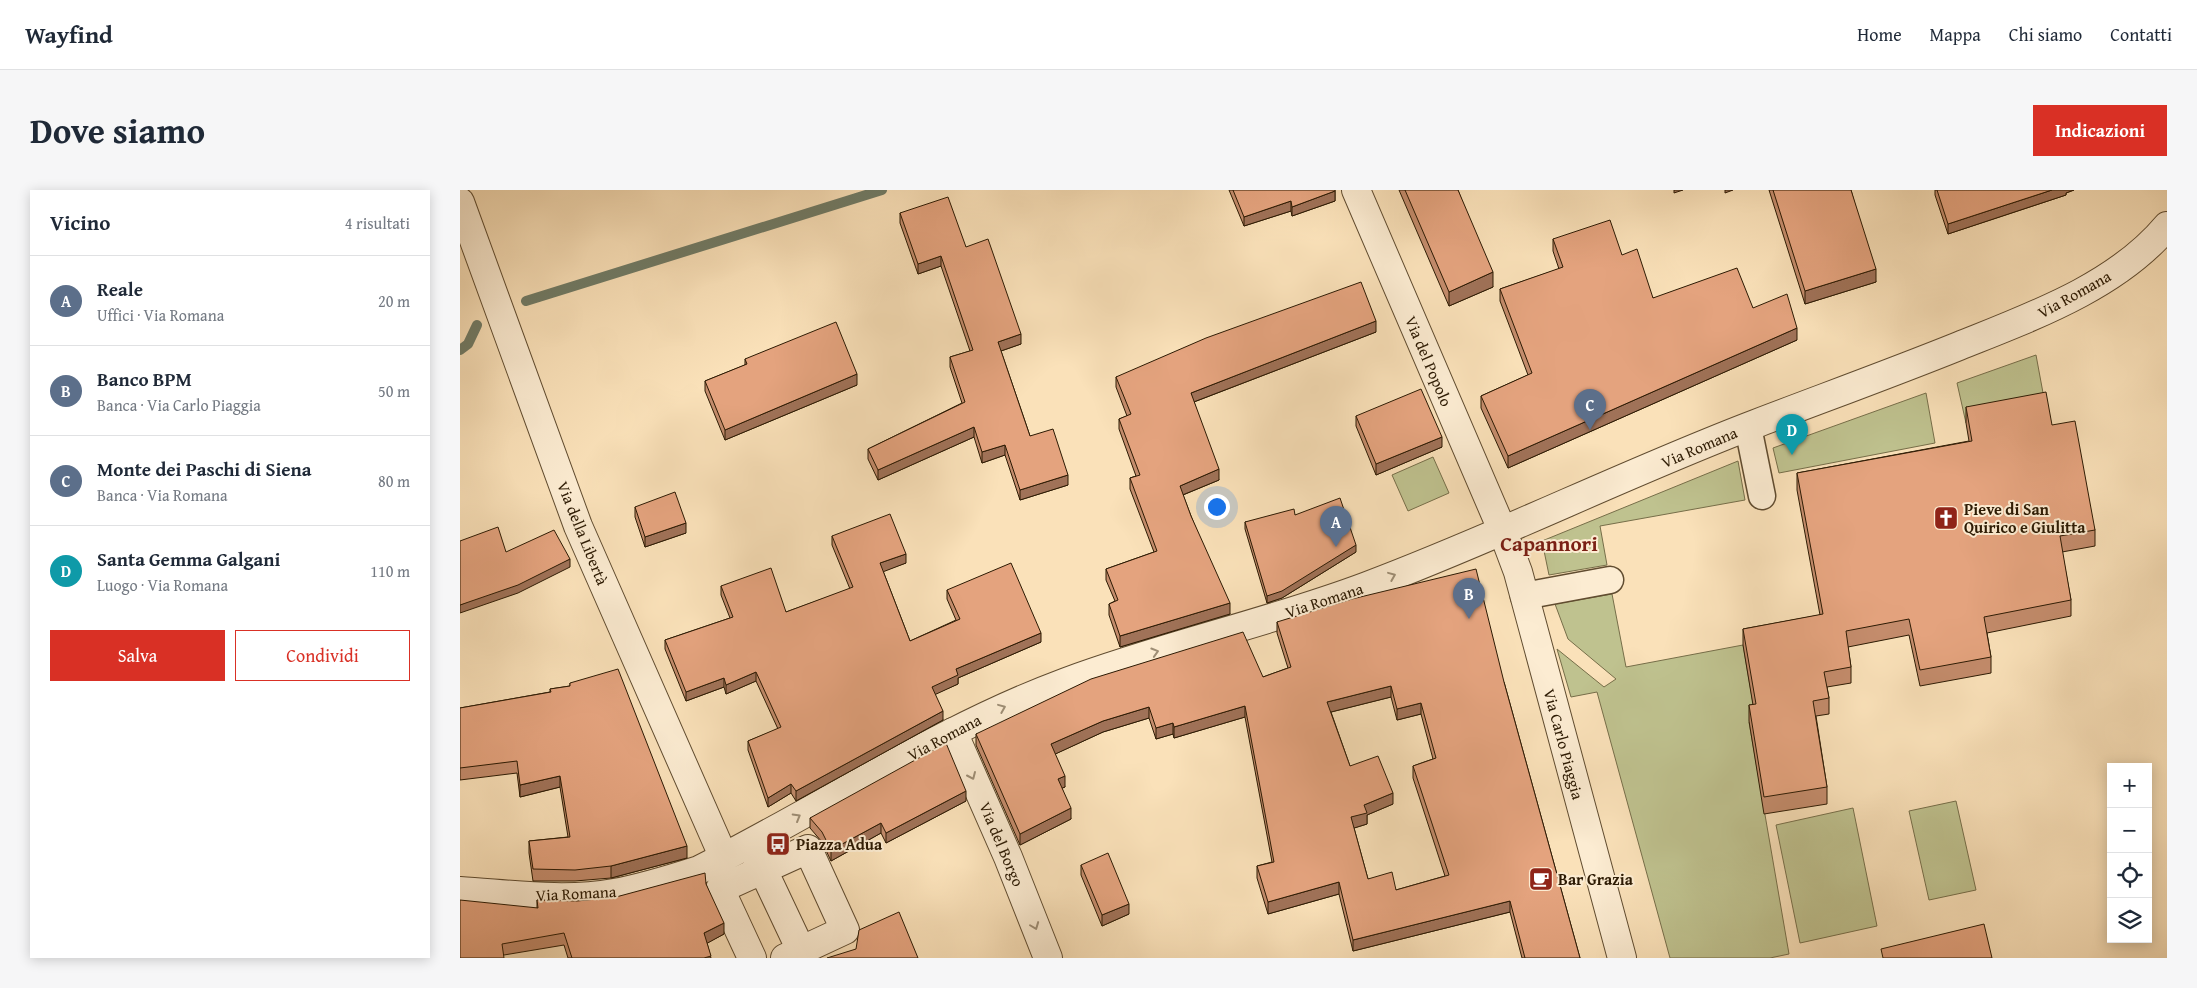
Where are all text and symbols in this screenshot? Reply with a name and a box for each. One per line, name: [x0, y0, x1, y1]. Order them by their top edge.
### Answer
text: Wayfind: [25, 17, 113, 52]
text: Home: [1857, 21, 1902, 48]
text: Mappa: [1930, 21, 1981, 48]
text: Chi siamo: [2009, 21, 2082, 48]
text: Contatti: [2110, 21, 2172, 48]
text: Dove siamo: [30, 105, 205, 156]
button: Indicazioni: [2033, 105, 2167, 156]
text: Vicino: [50, 207, 110, 238]
text: 4 risultati: [345, 211, 410, 235]
street label: Via Romana: [2033, 264, 2115, 324]
text: Reale: [97, 275, 143, 303]
text: A: [61, 289, 71, 313]
text: 20 m: [378, 289, 410, 313]
text: Uffici · Via Romana: [97, 303, 224, 327]
street label: Via del Popolo: [1399, 312, 1459, 410]
text: Banco BPM: [97, 365, 192, 393]
text: B: [61, 379, 71, 403]
text: 50 m: [378, 379, 410, 403]
pin: C: [1574, 389, 1606, 430]
text: Banca · Via Carlo Piaggia: [97, 393, 261, 417]
pin: D: [1776, 414, 1808, 455]
street label: Via Romana: [1657, 420, 1741, 474]
text: Monte dei Paschi di Siena: [97, 455, 312, 483]
text: C: [61, 469, 71, 493]
text: 80 m: [378, 469, 410, 493]
street label: Via della Libertà: [551, 477, 615, 589]
text: Banca · Via Romana: [97, 483, 228, 507]
your location: [1204, 494, 1230, 520]
place label: Pieve di San Quirico e Giulitta: [1964, 497, 2086, 539]
church icon: Pieve di San Quirico e Giulitta: [1933, 505, 1959, 531]
pin: A: [1320, 506, 1352, 547]
district label: Capannori: [1500, 528, 1598, 559]
text: Santa Gemma Galgani: [97, 545, 280, 573]
text: D: [61, 559, 71, 583]
text: 110 m: [370, 559, 410, 583]
one-way arrow: [1388, 571, 1396, 581]
text: Luogo · Via Romana: [97, 573, 228, 597]
street label: Via Romana: [1282, 576, 1366, 624]
pin: B: [1453, 578, 1485, 619]
button: Salva: [50, 630, 225, 681]
button: Condividi: [235, 630, 410, 681]
one-way arrow: [1150, 648, 1158, 658]
street label: Via Carlo Piaggia: [1538, 686, 1590, 802]
one-way arrow: [997, 704, 1006, 714]
street label: Via Romana: [903, 707, 986, 767]
map controls: [2107, 763, 2152, 943]
button: +: [2107, 763, 2152, 808]
one-way arrow: [966, 771, 977, 780]
street label: Via del Borgo: [973, 798, 1031, 890]
button: −: [2107, 808, 2152, 853]
one-way arrow: [791, 813, 800, 823]
bus stop icon: Piazza Adua: [765, 831, 791, 857]
place label: Piazza Adua: [796, 832, 883, 856]
button: locate: [2107, 853, 2152, 898]
cafe icon: Bar Grazia: [1528, 866, 1554, 892]
place label: Bar Grazia: [1558, 867, 1634, 891]
street label: Via Romana: [535, 879, 617, 907]
button: layers: [2107, 898, 2152, 943]
one-way arrow: [1029, 921, 1040, 930]

